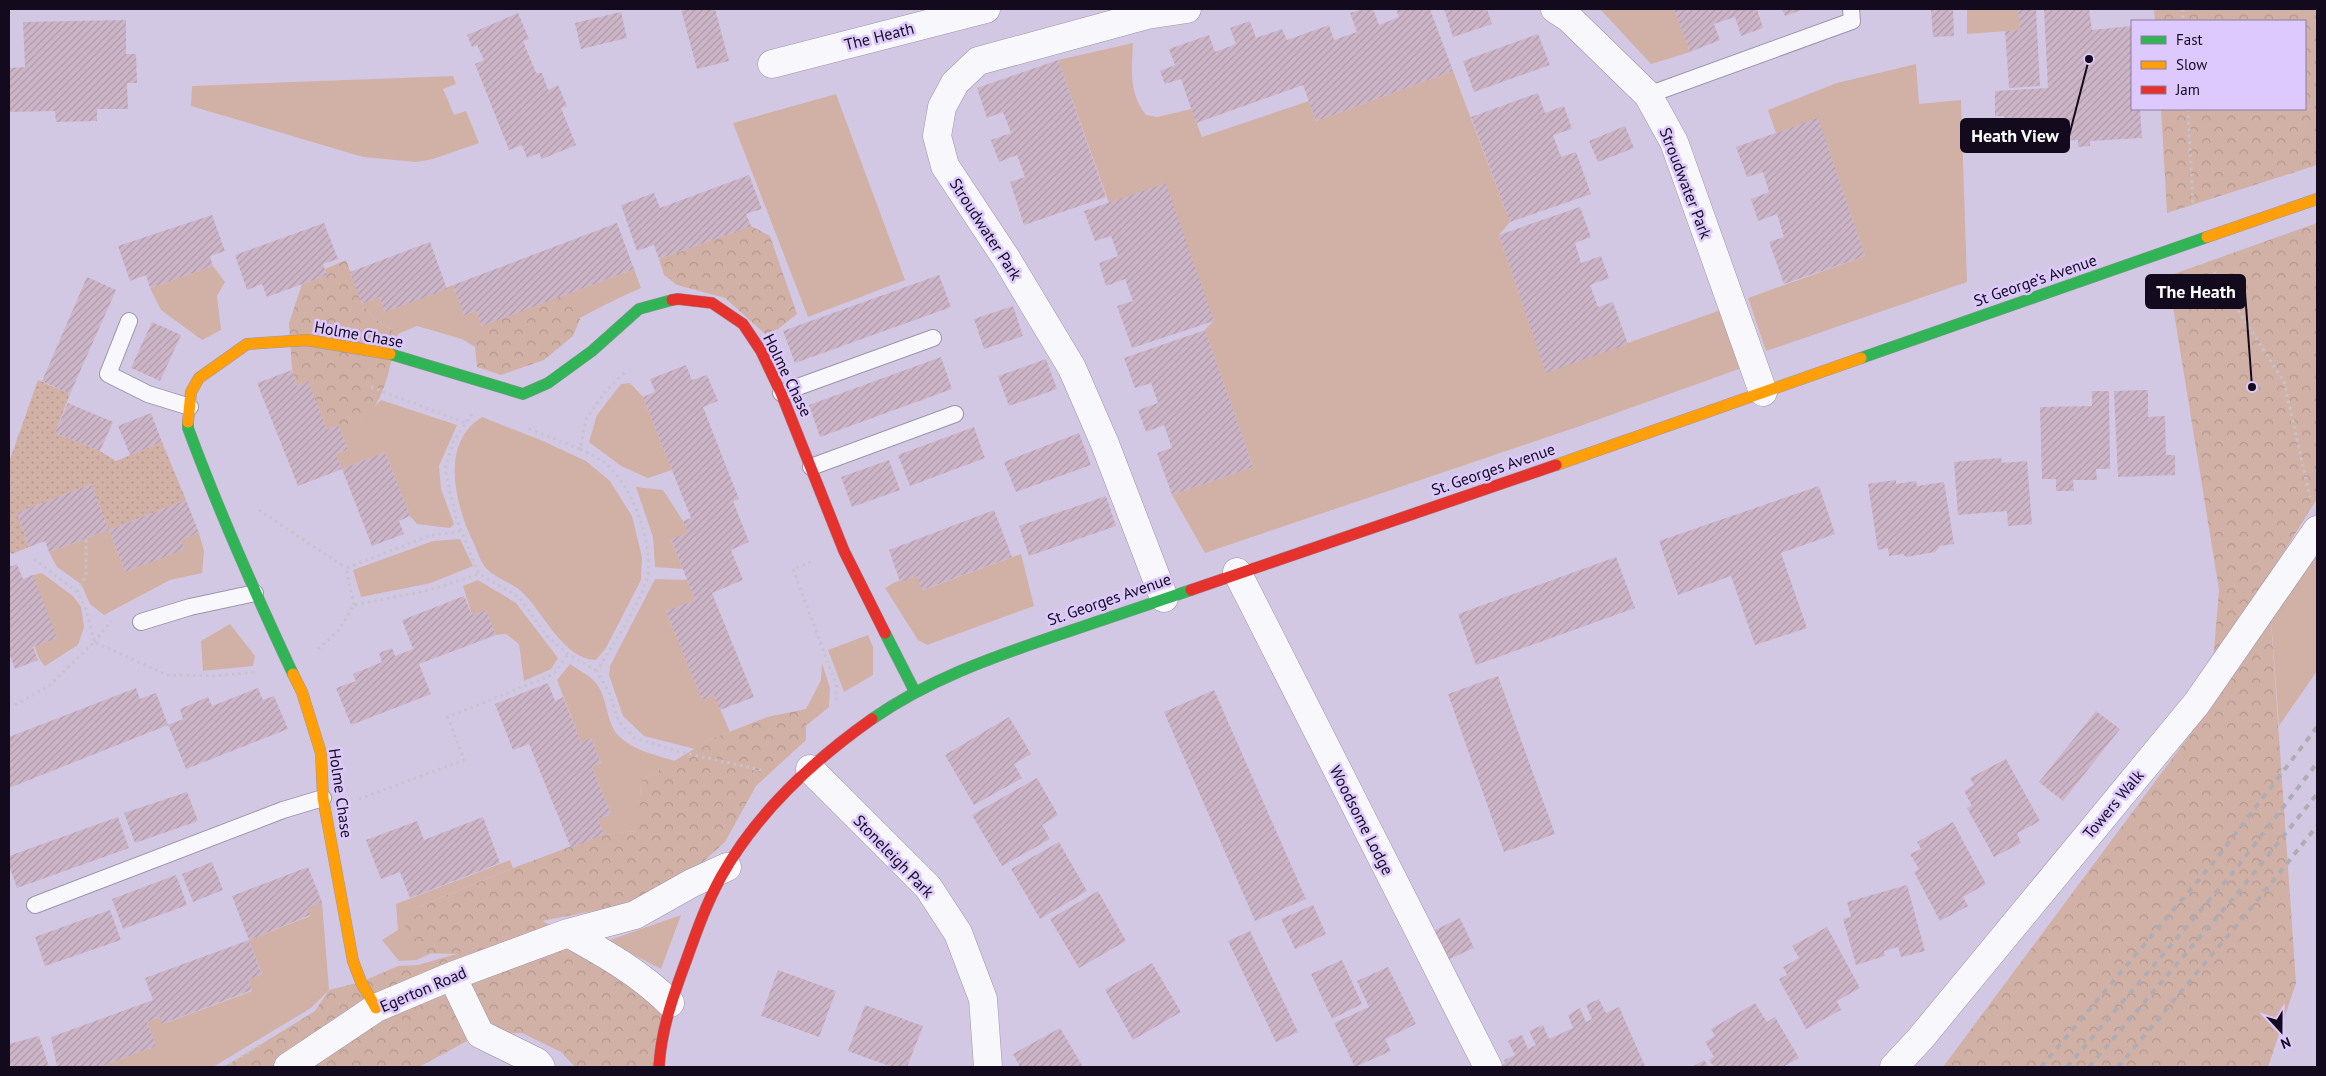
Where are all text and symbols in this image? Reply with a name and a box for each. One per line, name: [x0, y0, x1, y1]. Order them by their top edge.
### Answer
street label: The Heath: [842, 18, 916, 54]
legend: [2131, 20, 2306, 110]
text: Fast: [2176, 30, 2203, 49]
text: Slow: [2176, 55, 2207, 74]
text: Jam: [2175, 80, 2200, 99]
callout: Heath View: [1961, 119, 2069, 152]
text: Heath View: [1971, 124, 2060, 147]
street label: Stroudwater Park: [1656, 125, 1716, 242]
street label: Stroudwater Park: [946, 174, 1027, 284]
street label: St George’s Avenue: [1971, 250, 2099, 310]
callout: The Heath: [2146, 275, 2245, 308]
text: The Heath: [2156, 280, 2236, 303]
street label: Holme Chase: [313, 316, 405, 352]
street label: Holme Chase: [759, 330, 817, 420]
street label: St. Georges Avenue: [1428, 438, 1558, 500]
street label: St. Georges Avenue: [1044, 568, 1174, 630]
street label: Holme Chase: [325, 747, 357, 839]
street label: Woodsome Lodge: [1326, 762, 1398, 878]
street label: Towers Walk: [2078, 765, 2148, 843]
street label: Stoneleigh Park: [850, 810, 939, 902]
street label: Egerton Road: [377, 962, 469, 1016]
north arrow: [2256, 1006, 2306, 1056]
text: N: [2278, 1033, 2293, 1053]

